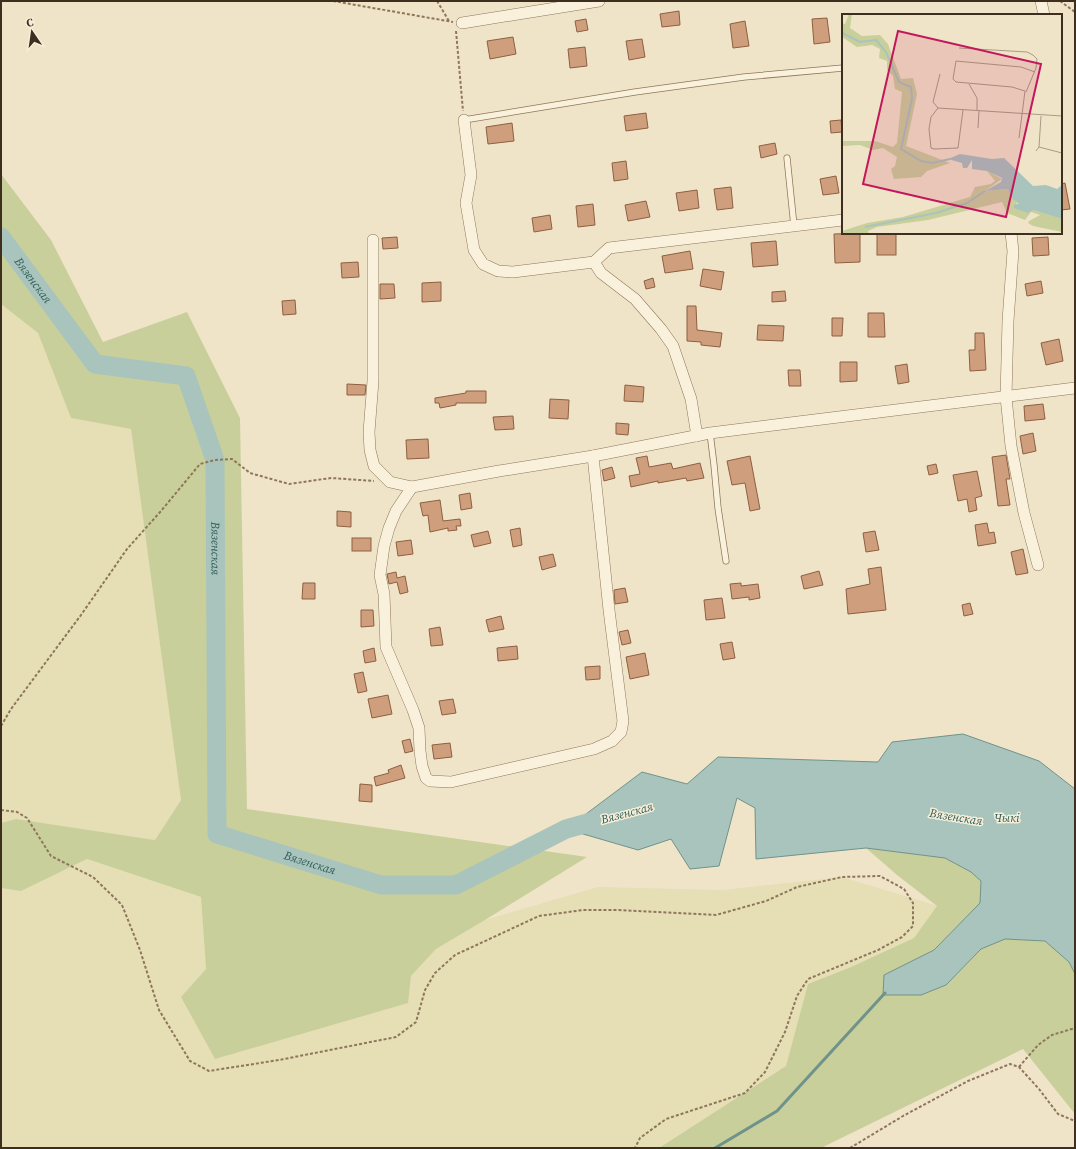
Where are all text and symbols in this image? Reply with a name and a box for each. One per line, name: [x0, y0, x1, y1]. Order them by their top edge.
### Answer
north arrow: [12, 12, 52, 52]
inset map: [842, 14, 1062, 234]
text: С: [25, 15, 35, 31]
water label: Вязенская: [10, 253, 55, 307]
water label: Вязенская: [207, 521, 224, 575]
water label: Вязенская: [598, 798, 655, 828]
water label: Вязенская: [927, 805, 984, 829]
water label: Чыкі: [994, 810, 1020, 826]
water label: Вязенская: [281, 847, 338, 878]

